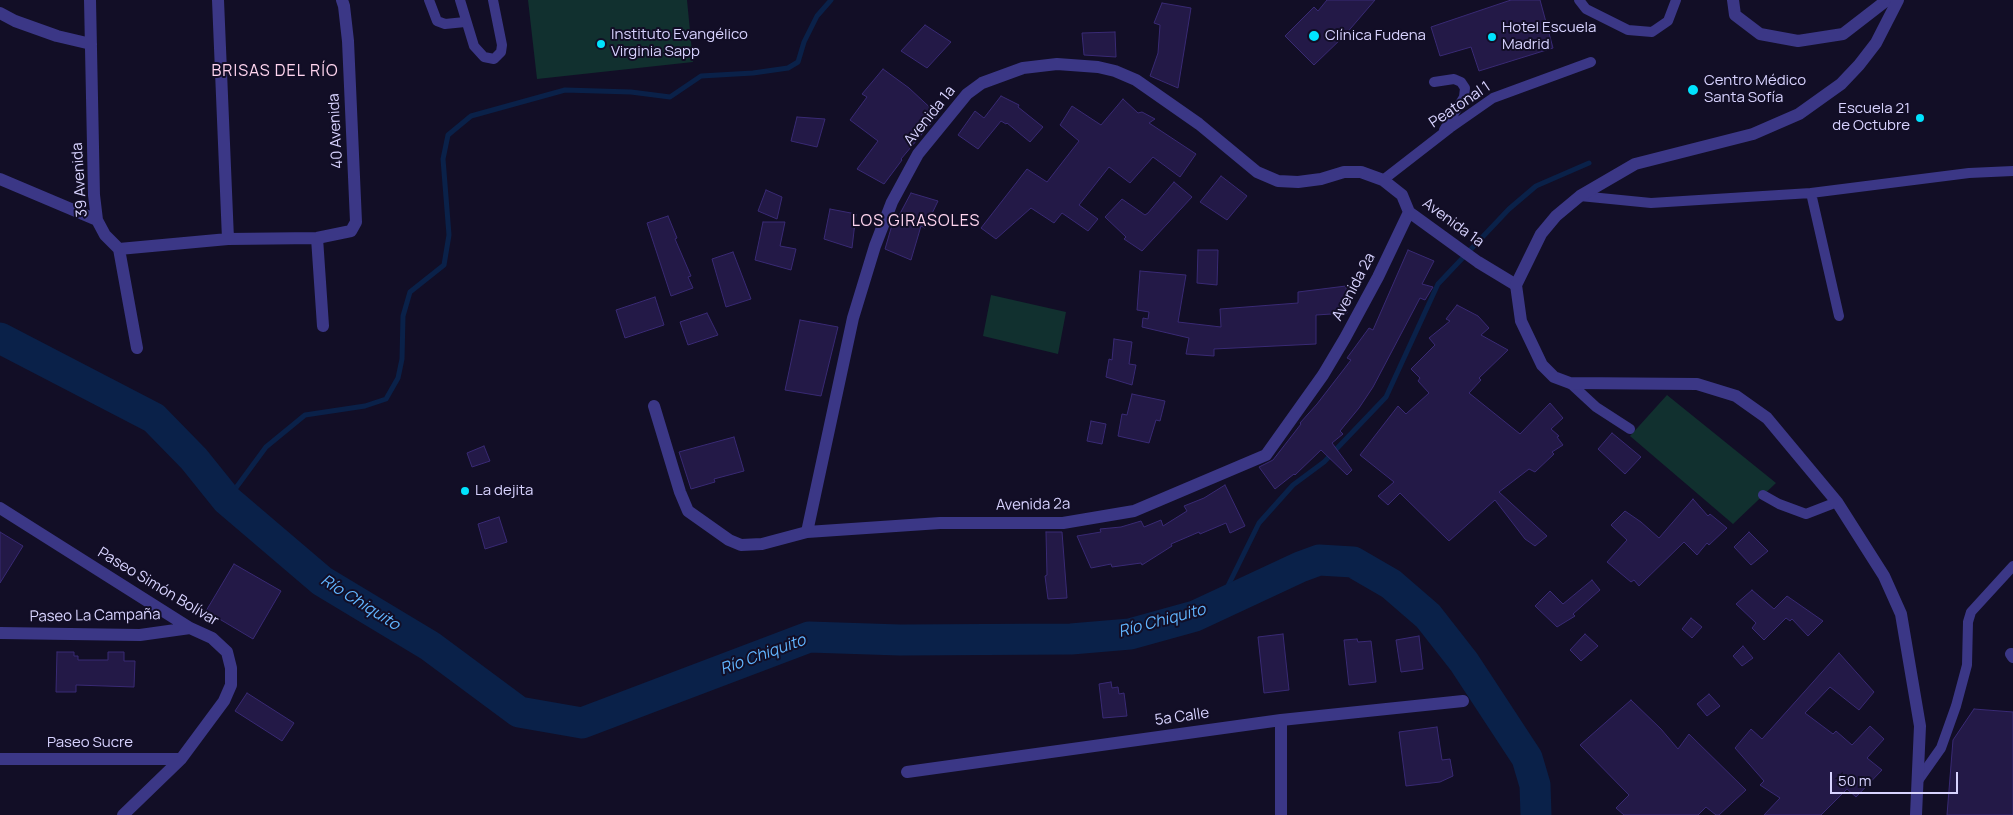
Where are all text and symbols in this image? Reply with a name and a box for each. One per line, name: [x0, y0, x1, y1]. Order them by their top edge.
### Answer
place label: Hotel Escuela Madrid: [1502, 19, 1596, 54]
place label: Instituto Evangélico Virginia Sapp: [611, 26, 748, 61]
place label: Clínica Fudena: [1325, 27, 1426, 45]
marker: Clínica Fudena: [1307, 29, 1321, 43]
marker: Hotel Escuela Madrid: [1486, 31, 1498, 43]
marker: Instituto Evangélico Virginia Sapp: [595, 38, 607, 50]
district label: BRISAS DEL RÍO: [210, 62, 340, 82]
place label: Centro Médico Santa Sofía: [1704, 72, 1806, 107]
street label: Peatonal 1: [1426, 78, 1494, 132]
street label: Avenida 1a: [900, 83, 960, 149]
marker: Centro Médico Santa Sofía: [1686, 83, 1700, 97]
street label: 40 Avenida: [325, 93, 347, 169]
place label: Escuela 21 de Octubre: [1832, 100, 1910, 135]
marker: Escuela 21 de Octubre: [1914, 112, 1926, 124]
street label: 39 Avenida: [68, 142, 92, 218]
street label: Avenida 1a: [1419, 195, 1487, 251]
district label: LOS GIRASOLES: [850, 212, 982, 232]
street label: Avenida 2a: [1329, 250, 1379, 324]
place label: La dejita: [475, 482, 533, 500]
marker: La dejita: [459, 485, 471, 497]
street label: Avenida 2a: [996, 495, 1070, 515]
street label: Paseo Simón Bolívar: [94, 544, 222, 630]
water label: Río Chiquito: [317, 571, 403, 635]
water label: Río Chiquito: [1116, 600, 1208, 642]
street label: Paseo La Campaña: [29, 606, 161, 626]
water label: Río Chiquito: [718, 631, 808, 679]
street label: 5a Calle: [1154, 704, 1210, 730]
street label: Paseo Sucre: [47, 734, 133, 752]
scale bar: [1833, 762, 1960, 794]
text: 50 m: [1838, 770, 1872, 791]

